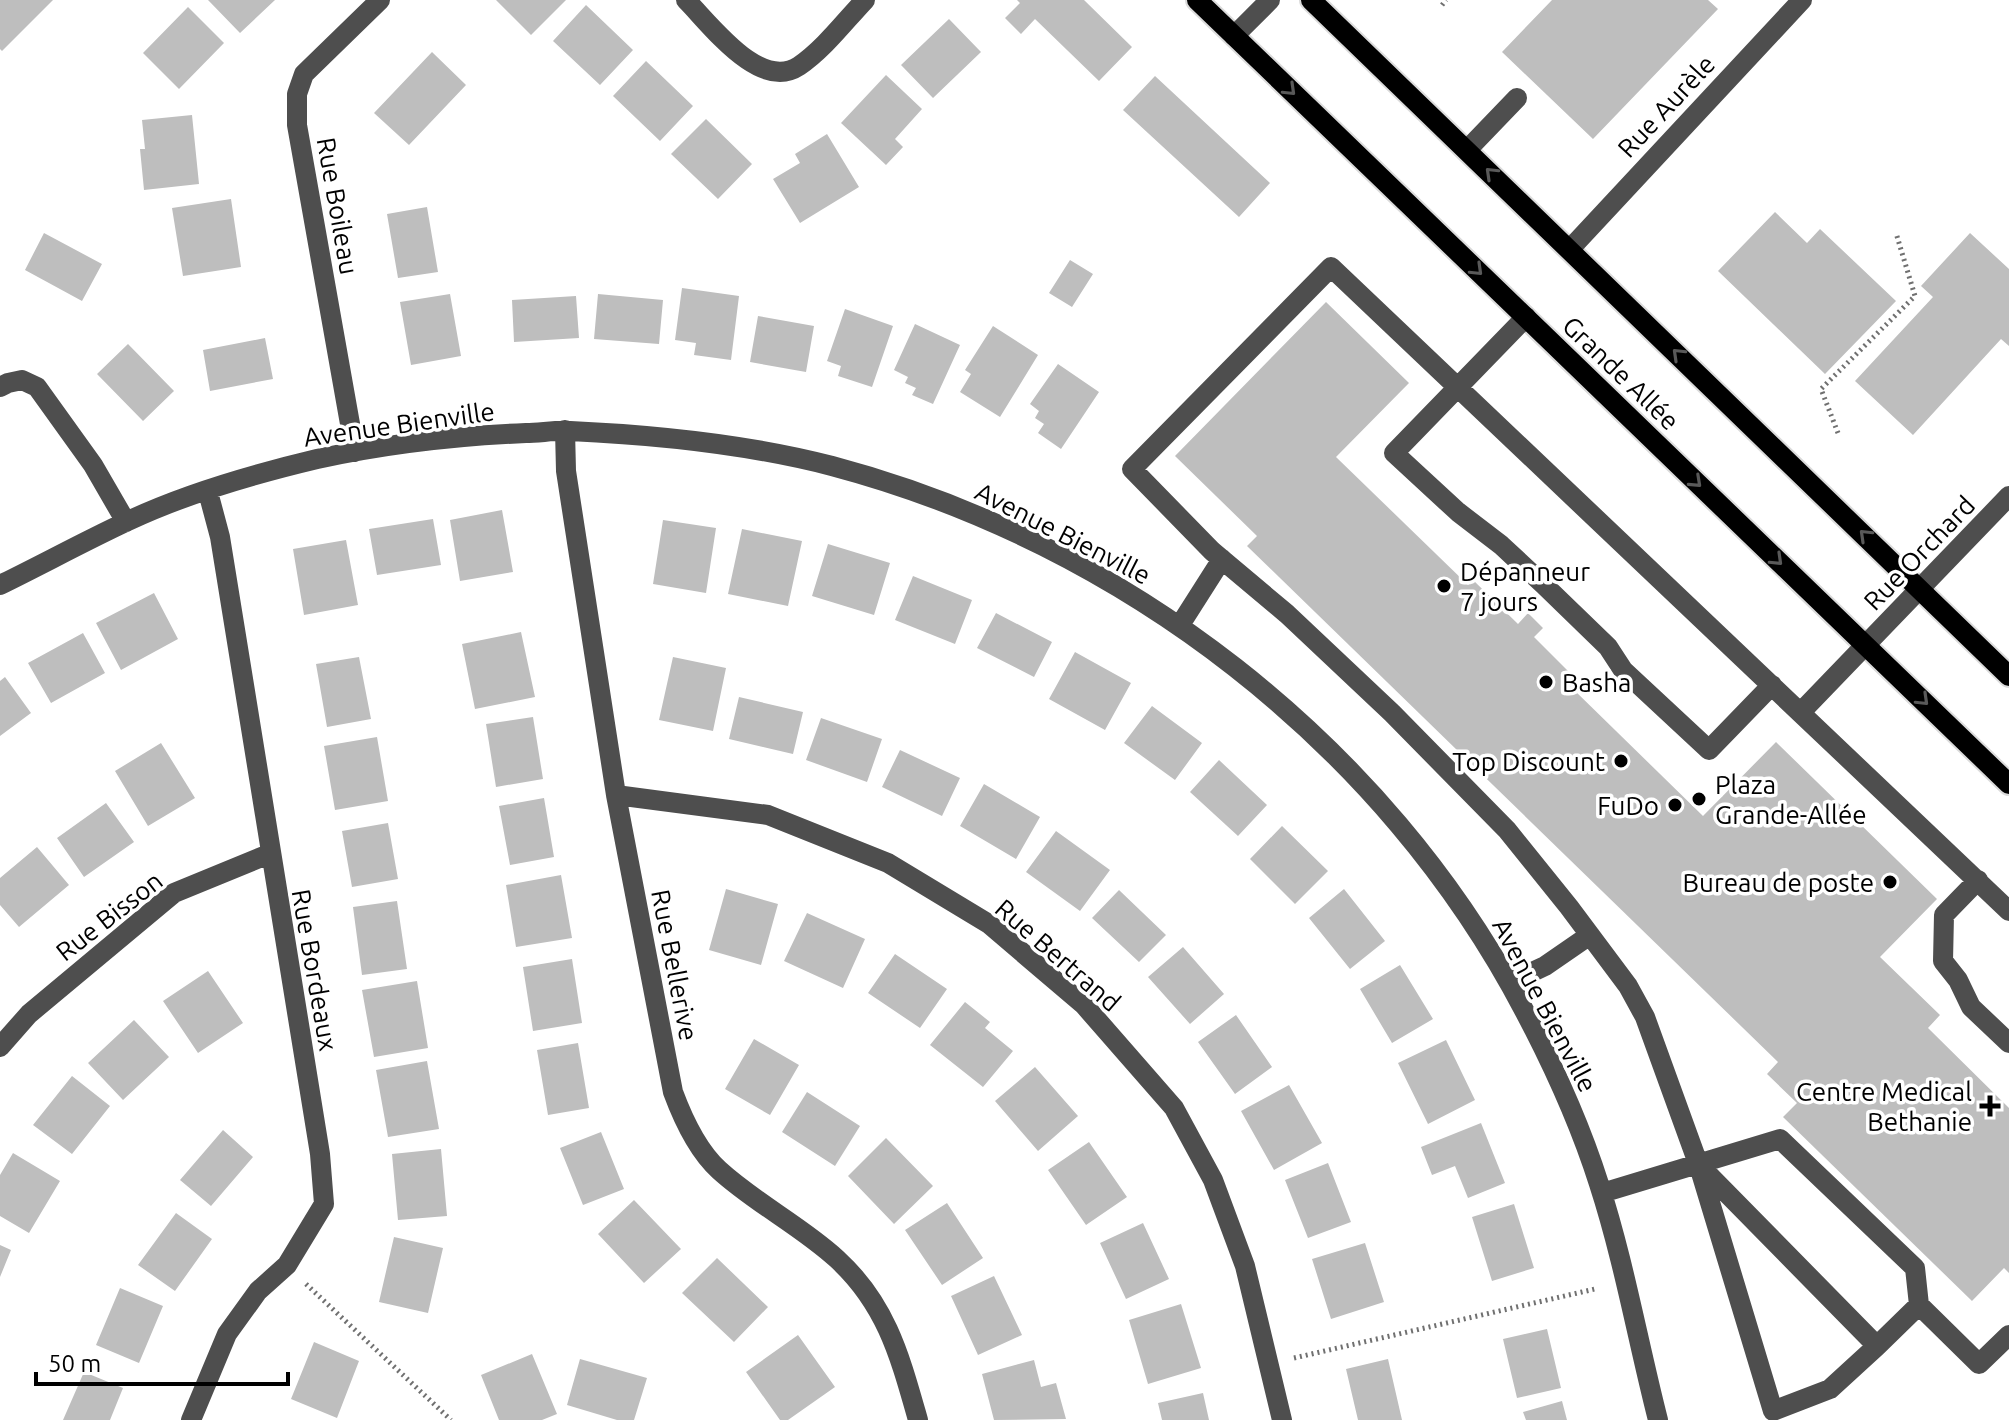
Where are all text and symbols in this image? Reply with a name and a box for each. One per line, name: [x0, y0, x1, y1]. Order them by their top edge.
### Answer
street label: Rue Aurèle: [1612, 49, 1720, 163]
one-way arrow: [1281, 80, 1295, 95]
street label: Rue Boileau: [312, 135, 364, 277]
one-way arrow: [1486, 168, 1500, 183]
one-way arrow: [1468, 261, 1483, 275]
street label: Grande Allée: [1557, 310, 1685, 436]
one-way arrow: [1673, 349, 1687, 363]
street label: Avenue Bienville: [302, 396, 496, 452]
one-way arrow: [1687, 472, 1701, 487]
street label: Avenue Bienville: [971, 476, 1155, 590]
street label: Rue Orchard: [1858, 490, 1980, 616]
one-way arrow: [1860, 530, 1874, 545]
one-way arrow: [1768, 550, 1782, 565]
place label: Dépanneur 7 jours: [1460, 557, 1590, 616]
marker: Dépanneur 7 jours: [1435, 577, 1453, 595]
place label: Basha: [1562, 668, 1631, 697]
marker: Basha: [1537, 673, 1555, 691]
one-way arrow: [1914, 690, 1928, 705]
place label: Top Discount: [1452, 747, 1605, 776]
marker: Top Discount: [1612, 752, 1630, 770]
place label: Plaza Grande-Allée: [1715, 770, 1867, 829]
marker: Plaza Grande-Allée: [1690, 790, 1708, 808]
place label: FuDo: [1597, 791, 1659, 820]
marker: FuDo: [1666, 796, 1684, 814]
street label: Rue Bisson: [50, 866, 168, 966]
place label: Bureau de poste: [1683, 868, 1874, 897]
marker: Bureau de poste: [1881, 873, 1899, 891]
street label: Rue Bordeaux: [286, 887, 344, 1053]
street label: Rue Bellerive: [646, 887, 704, 1043]
street label: Rue Bertrand: [990, 893, 1126, 1017]
street label: Avenue Bienville: [1487, 913, 1603, 1097]
place label: Centre Medical Bethanie: [1796, 1077, 1972, 1136]
marker: Centre Medical Bethanie: [1979, 1095, 2001, 1117]
scale bar: [36, 1336, 288, 1386]
text: 50 m: [48, 1350, 101, 1377]

